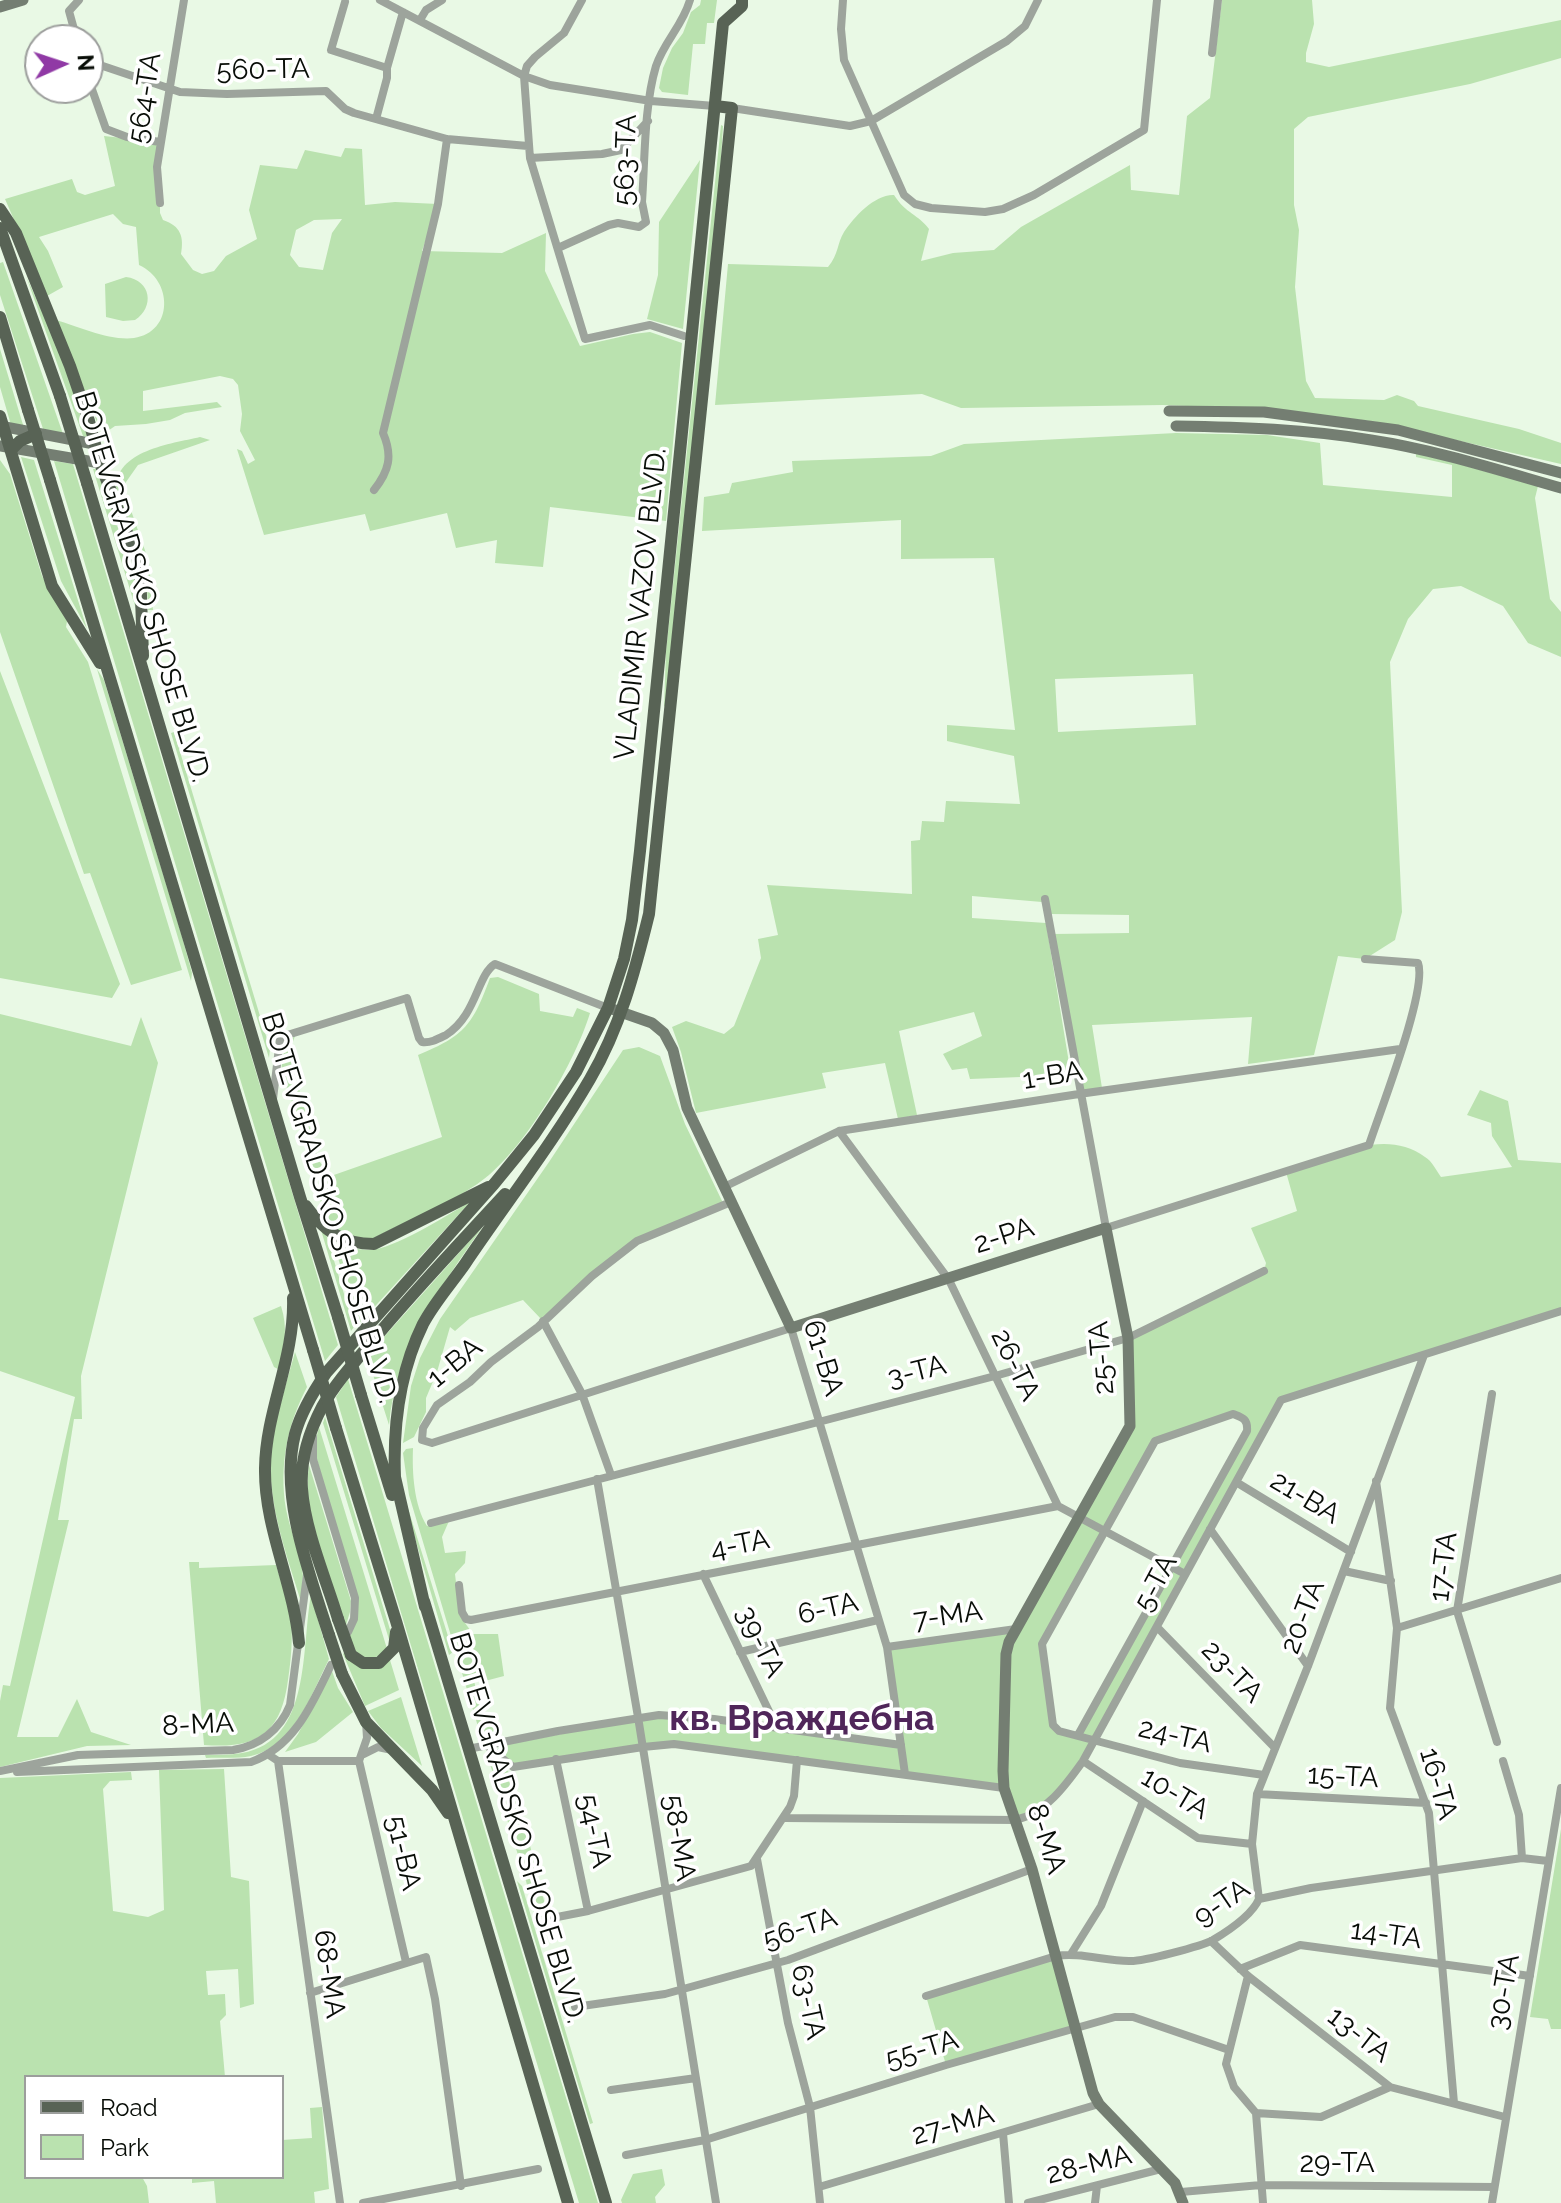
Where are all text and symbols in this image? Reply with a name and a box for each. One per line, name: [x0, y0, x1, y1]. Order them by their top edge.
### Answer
north arrow: [24, 24, 104, 104]
street label: 564-ТА: [121, 50, 169, 146]
street label: 560-ТА: [216, 52, 310, 88]
text: N: [73, 54, 99, 72]
street label: 563-ТА: [608, 114, 644, 206]
street label: BOTEVGRADSKO SHOSE BLVD.: [67, 388, 217, 786]
street label: VLADIMIR VAZOV BLVD.: [608, 446, 674, 762]
street label: BOTEVGRADSKO SHOSE BLVD.: [254, 1009, 404, 1407]
street label: 1-ВА: [1020, 1055, 1086, 1097]
street label: 2-РА: [970, 1211, 1038, 1261]
street label: 61-ВА: [796, 1316, 850, 1400]
street label: 25-ТА: [1082, 1320, 1122, 1396]
street label: 26-ТА: [983, 1324, 1047, 1406]
street label: 1-ВА: [421, 1331, 489, 1395]
street label: 3-ТА: [884, 1349, 950, 1395]
street label: 21-ВА: [1264, 1464, 1346, 1532]
street label: 4-ТА: [708, 1523, 772, 1567]
street label: 17-ТА: [1423, 1530, 1465, 1604]
street label: 5-ТА: [1127, 1549, 1185, 1617]
street label: 20-ТА: [1274, 1576, 1332, 1658]
street label: 6-ТА: [794, 1586, 862, 1632]
street label: 7-МА: [911, 1595, 985, 1637]
street label: 39-ТА: [728, 1601, 792, 1683]
street label: BOTEVGRADSKO SHOSE BLVD.: [442, 1629, 592, 2027]
street label: 23-ТА: [1194, 1634, 1270, 1710]
district label: кв. Враждебна: [669, 1697, 935, 1741]
street label: 8-МА: [161, 1706, 235, 1744]
street label: 24-ТА: [1135, 1711, 1215, 1761]
street label: 16-ТА: [1412, 1744, 1464, 1824]
street label: 15-ТА: [1307, 1758, 1379, 1796]
street label: 10-ТА: [1135, 1761, 1215, 1827]
street label: 54-ТА: [570, 1791, 618, 1871]
street label: 58-МА: [656, 1792, 702, 1884]
street label: 8-МА: [1019, 1800, 1073, 1878]
street label: 51-ВА: [378, 1812, 428, 1894]
street label: 9-ТА: [1188, 1872, 1256, 1934]
street label: 56-ТА: [758, 1901, 842, 1957]
street label: 14-ТА: [1348, 1913, 1424, 1957]
street label: 68-МА: [306, 1928, 352, 2020]
street label: 30-ТА: [1481, 1952, 1527, 2032]
street label: 63-ТА: [784, 1961, 832, 2043]
street label: 13-ТА: [1321, 2000, 1397, 2070]
street label: 55-ТА: [881, 2023, 963, 2077]
legend: [24, 2075, 284, 2179]
text: Road: [100, 2093, 158, 2122]
street label: 27-МА: [908, 2097, 998, 2153]
text: Park: [100, 2133, 149, 2162]
street label: 28-МА: [1043, 2138, 1135, 2192]
street label: 29-ТА: [1299, 2147, 1375, 2181]

